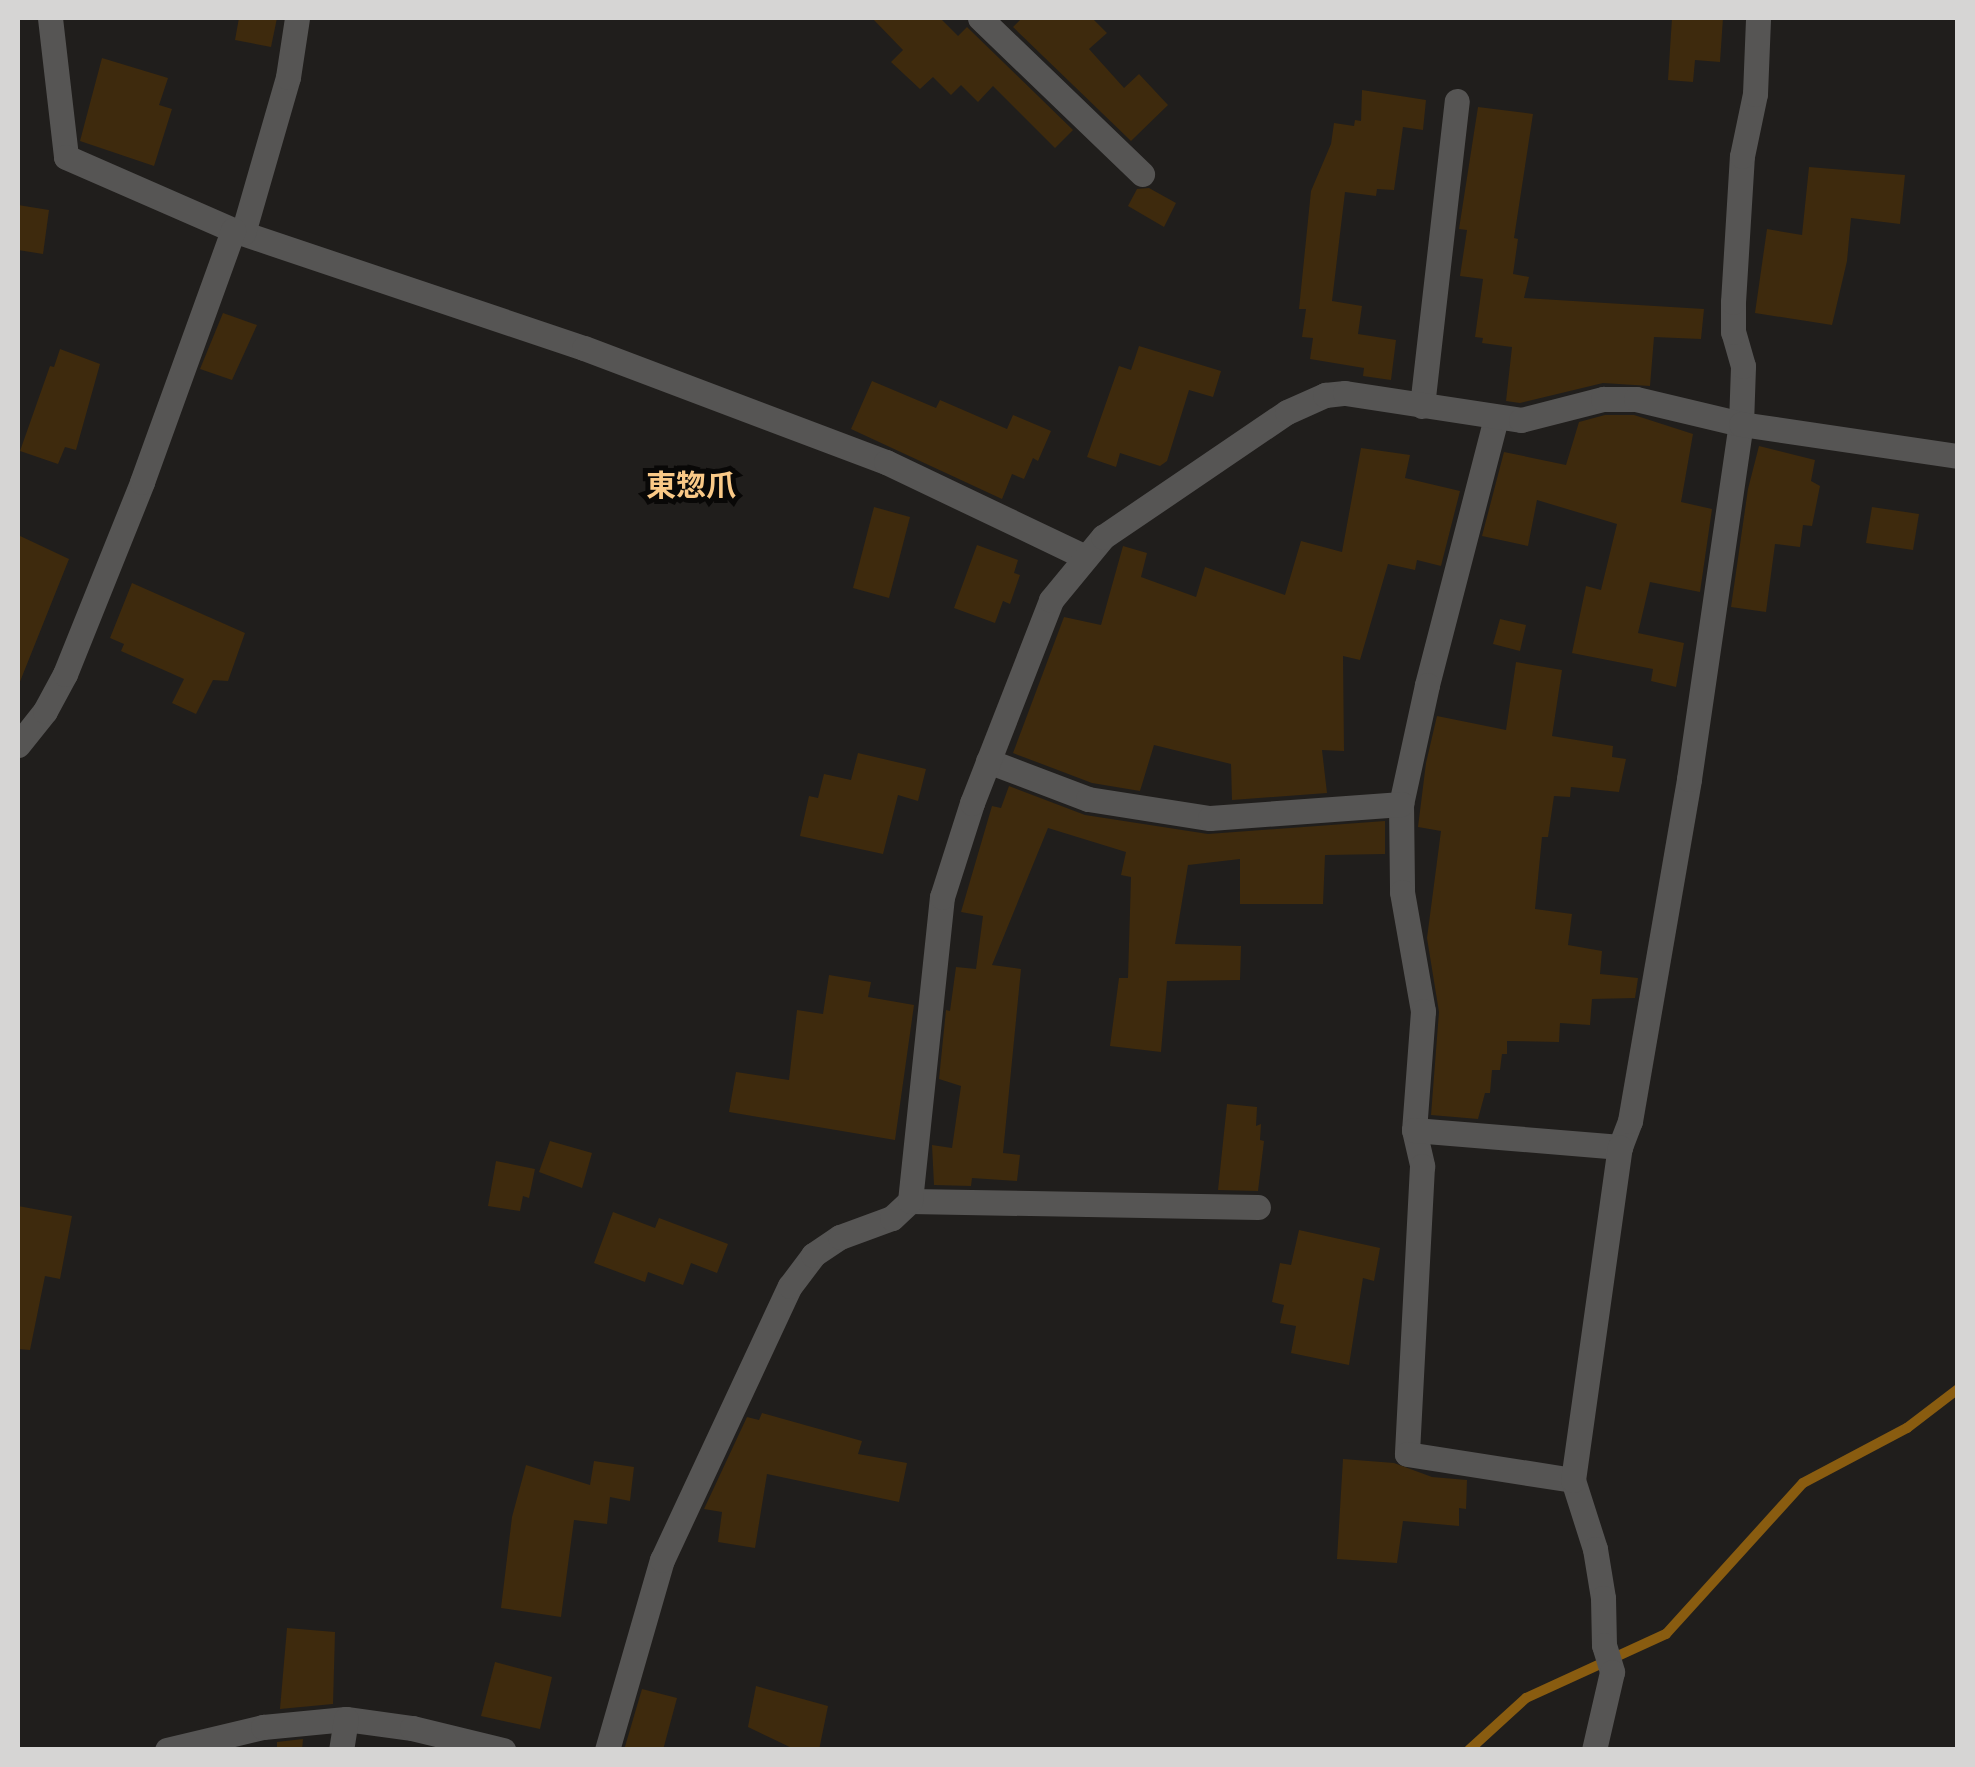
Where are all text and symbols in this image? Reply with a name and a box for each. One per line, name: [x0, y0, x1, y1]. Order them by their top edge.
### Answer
district label: 東惣爪: [646, 468, 736, 504]

